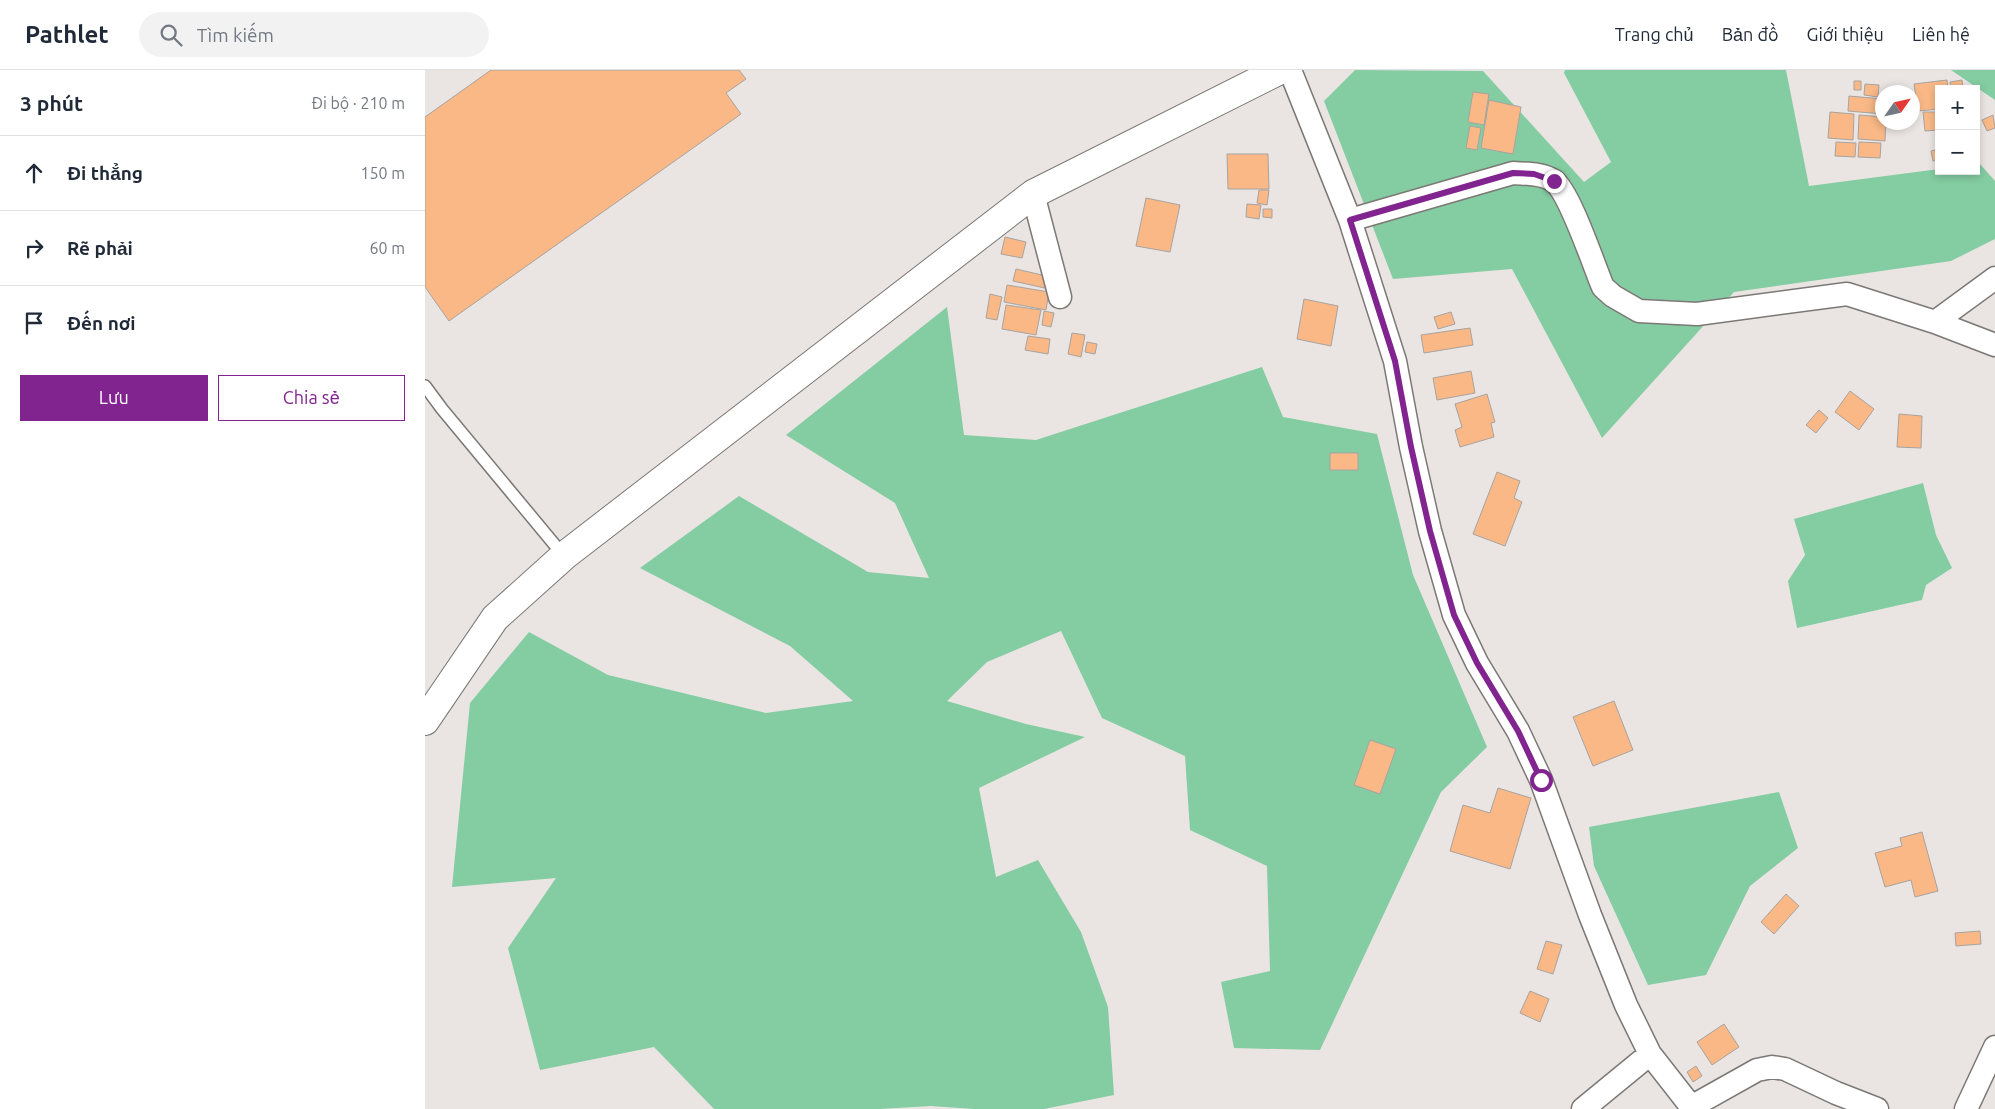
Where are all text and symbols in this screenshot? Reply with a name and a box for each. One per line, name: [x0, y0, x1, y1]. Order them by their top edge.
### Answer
search box: [139, 12, 489, 57]
text: Pathlet: [25, 21, 109, 48]
icon: search: [157, 21, 185, 49]
text: Tìm kiếm: [197, 24, 274, 46]
text: Trang chủ: [1615, 24, 1694, 44]
text: Bản đồ: [1722, 24, 1779, 44]
text: Giới thiệu: [1807, 24, 1884, 44]
text: Liên hệ: [1912, 24, 1970, 44]
north arrow: [1875, 85, 1920, 130]
map controls: [1935, 85, 1980, 175]
button: +: [1935, 85, 1980, 130]
text: 3 phút: [20, 91, 83, 115]
text: Đi bộ · 210 m: [311, 94, 405, 112]
button: −: [1935, 130, 1980, 175]
icon: ahead: [20, 159, 48, 187]
text: Đi thẳng: [67, 162, 143, 184]
text: 150 m: [360, 164, 405, 182]
route end: [1543, 170, 1566, 193]
icon: right: [20, 234, 48, 262]
text: Rẽ phải: [67, 237, 133, 259]
text: 60 m: [369, 239, 405, 257]
icon: arrive: [20, 309, 48, 337]
text: Đến nơi: [67, 312, 136, 334]
button: Lưu: [20, 375, 208, 421]
button: Chia sẻ: [218, 375, 405, 421]
route start: [1530, 769, 1553, 792]

